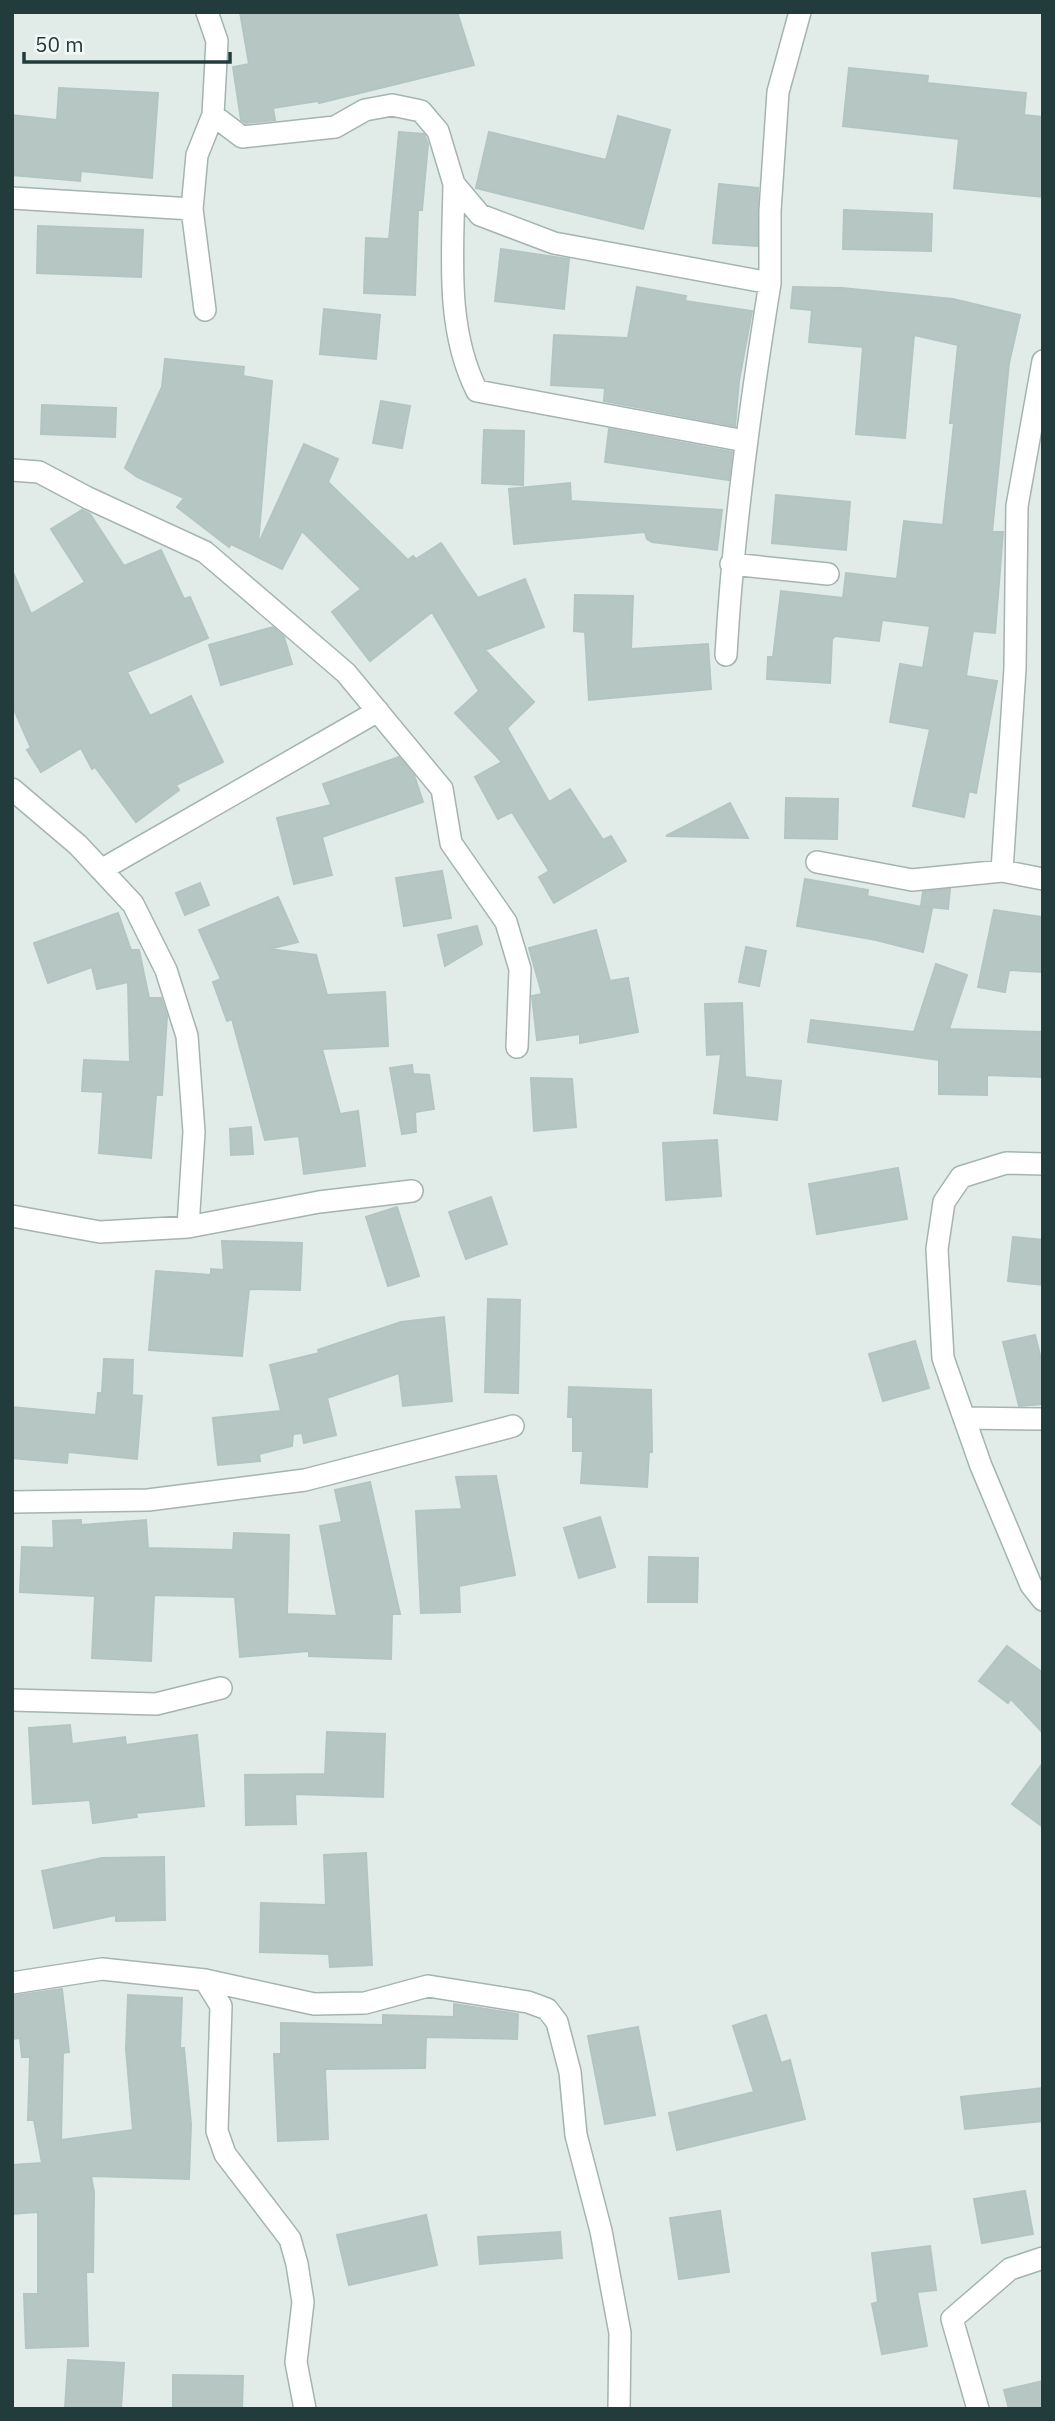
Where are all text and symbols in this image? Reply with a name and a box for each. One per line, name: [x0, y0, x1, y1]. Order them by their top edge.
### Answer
scale bar: [24, 21, 231, 65]
text: 50 m: [35, 30, 84, 58]

